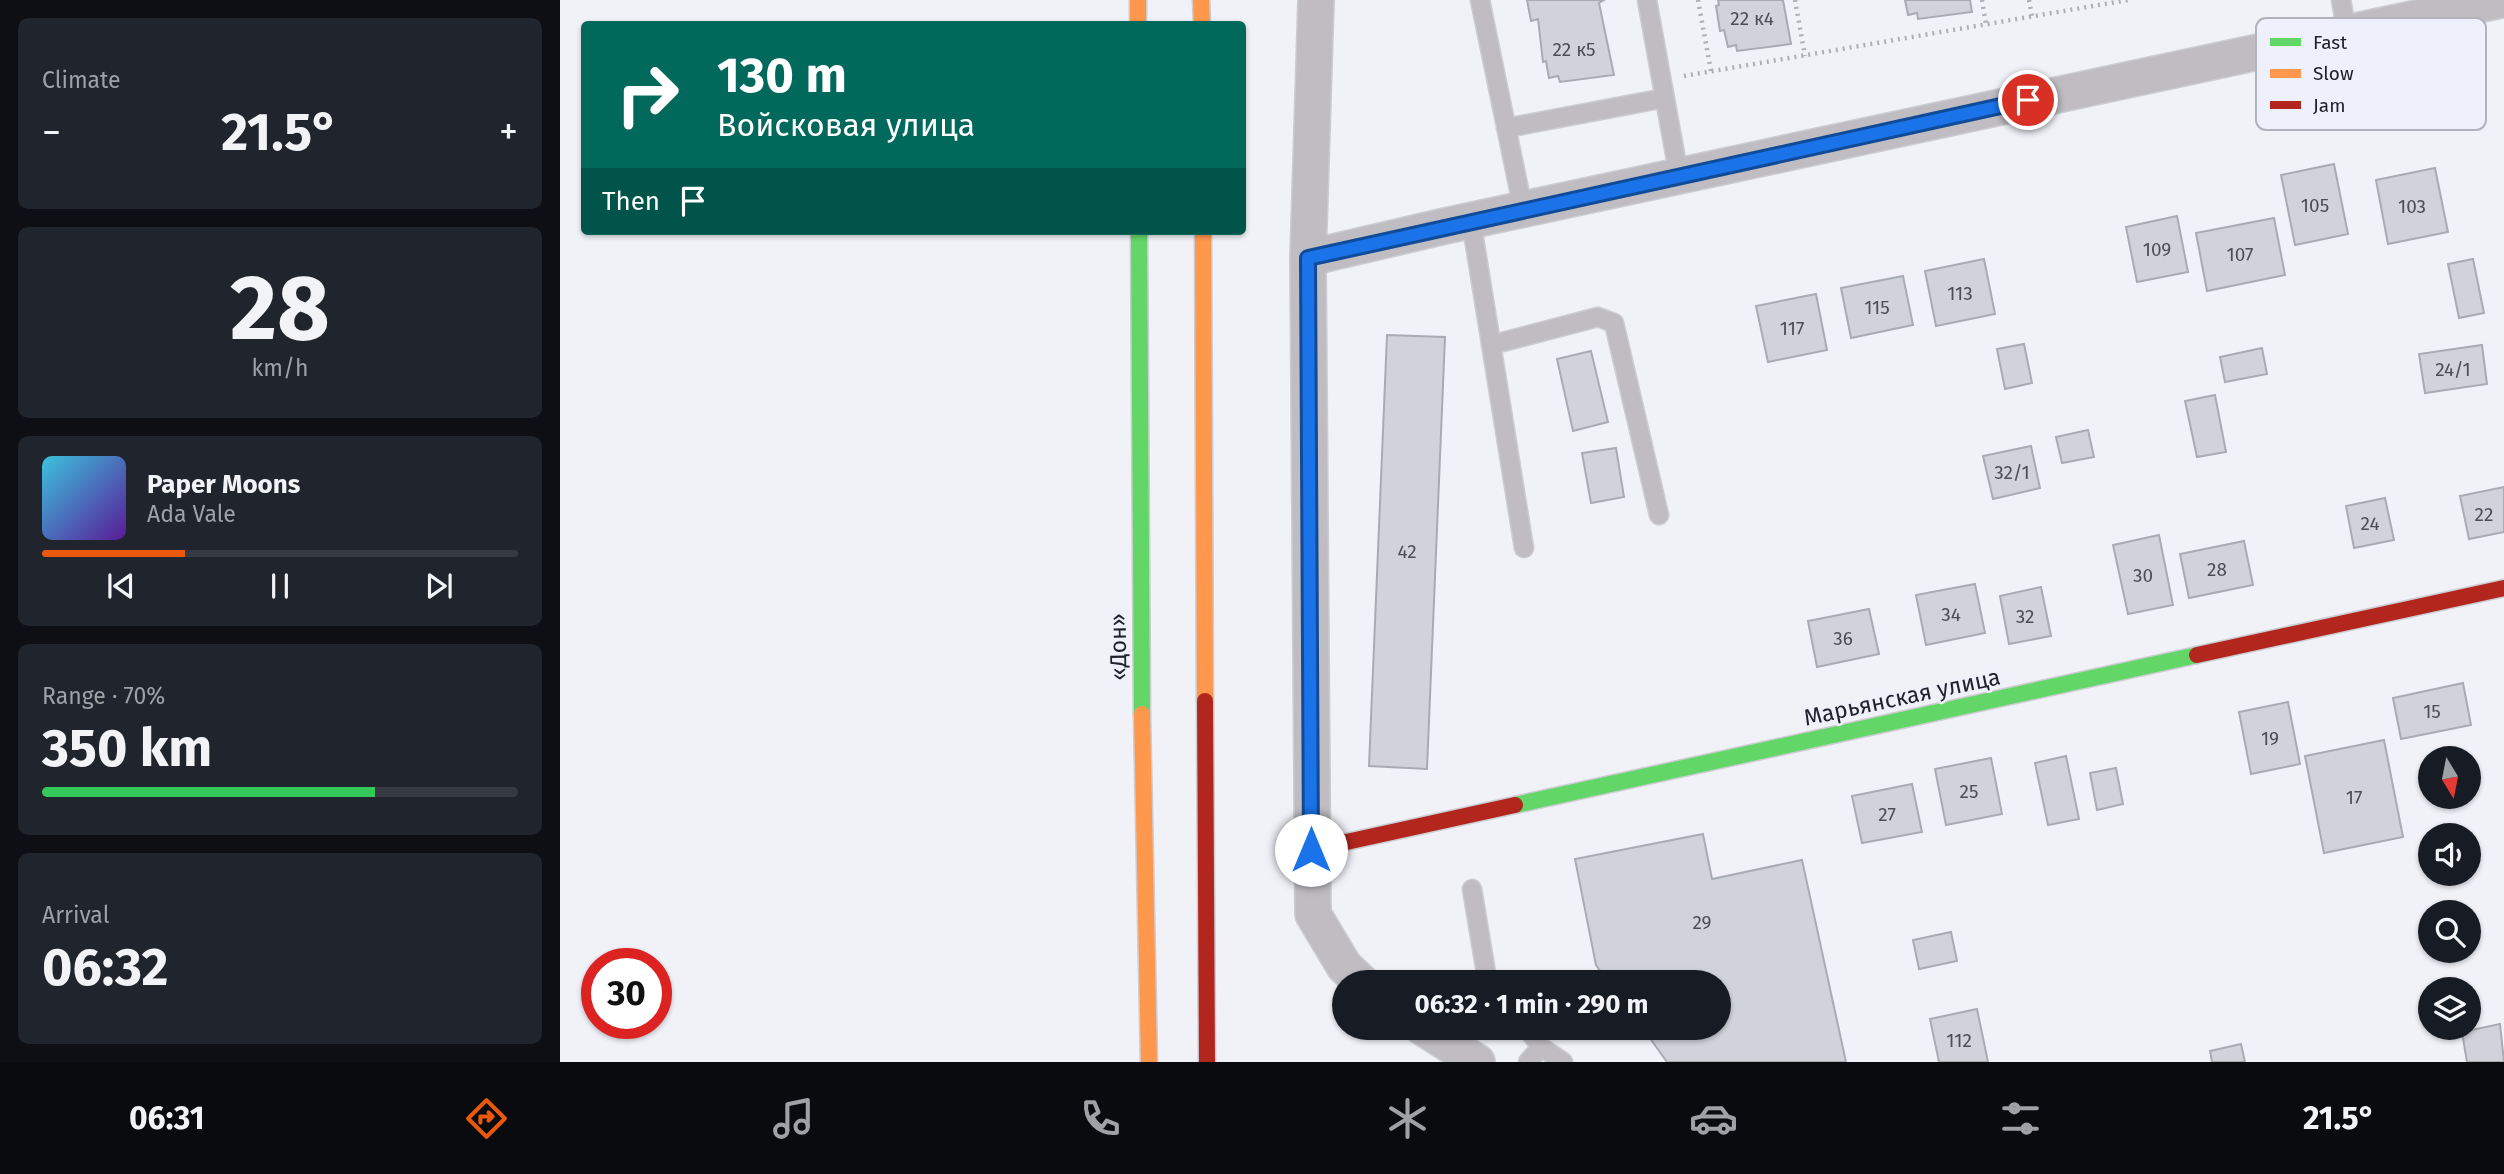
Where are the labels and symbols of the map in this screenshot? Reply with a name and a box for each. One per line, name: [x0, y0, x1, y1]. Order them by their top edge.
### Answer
house number: 22 к4: [1730, 7, 1774, 30]
legend: [2256, 18, 2486, 130]
text: Fast: [2313, 31, 2347, 54]
house number: 22 к5: [1552, 38, 1596, 61]
text: Slow: [2313, 62, 2354, 85]
pin: [1998, 70, 2058, 130]
text: Jam: [2313, 94, 2345, 117]
house number: 105: [2301, 194, 2329, 217]
house number: 103: [2398, 195, 2426, 218]
house number: 109: [2143, 238, 2171, 261]
house number: 107: [2227, 243, 2253, 266]
house number: 113: [1947, 282, 1973, 305]
house number: 115: [1864, 296, 1890, 319]
house number: 117: [1780, 317, 1804, 340]
house number: 24/1: [2435, 358, 2471, 381]
house number: 32/1: [1994, 461, 2030, 484]
house number: 22: [2475, 503, 2493, 526]
house number: 24: [2360, 512, 2380, 535]
house number: 42: [1397, 540, 1417, 563]
house number: 28: [2207, 558, 2227, 581]
house number: 30: [2133, 564, 2153, 587]
house number: 34: [1941, 603, 1961, 626]
house number: 32: [2016, 605, 2034, 628]
street label: «Дон»: [1103, 613, 1133, 681]
house number: 36: [1833, 627, 1853, 650]
street label: Марьянская улица: [1801, 663, 2003, 731]
house number: 15: [2423, 700, 2441, 723]
house number: 19: [2261, 727, 2279, 750]
north arrow: [2418, 746, 2482, 808]
house number: 25: [1960, 780, 1978, 803]
house number: 17: [2346, 786, 2362, 809]
house number: 27: [1878, 803, 1896, 826]
position arrow: [1274, 813, 1348, 887]
house number: 29: [1692, 911, 1712, 934]
speed limit sign: 30: [581, 948, 672, 1039]
house number: 112: [1946, 1029, 1972, 1052]

